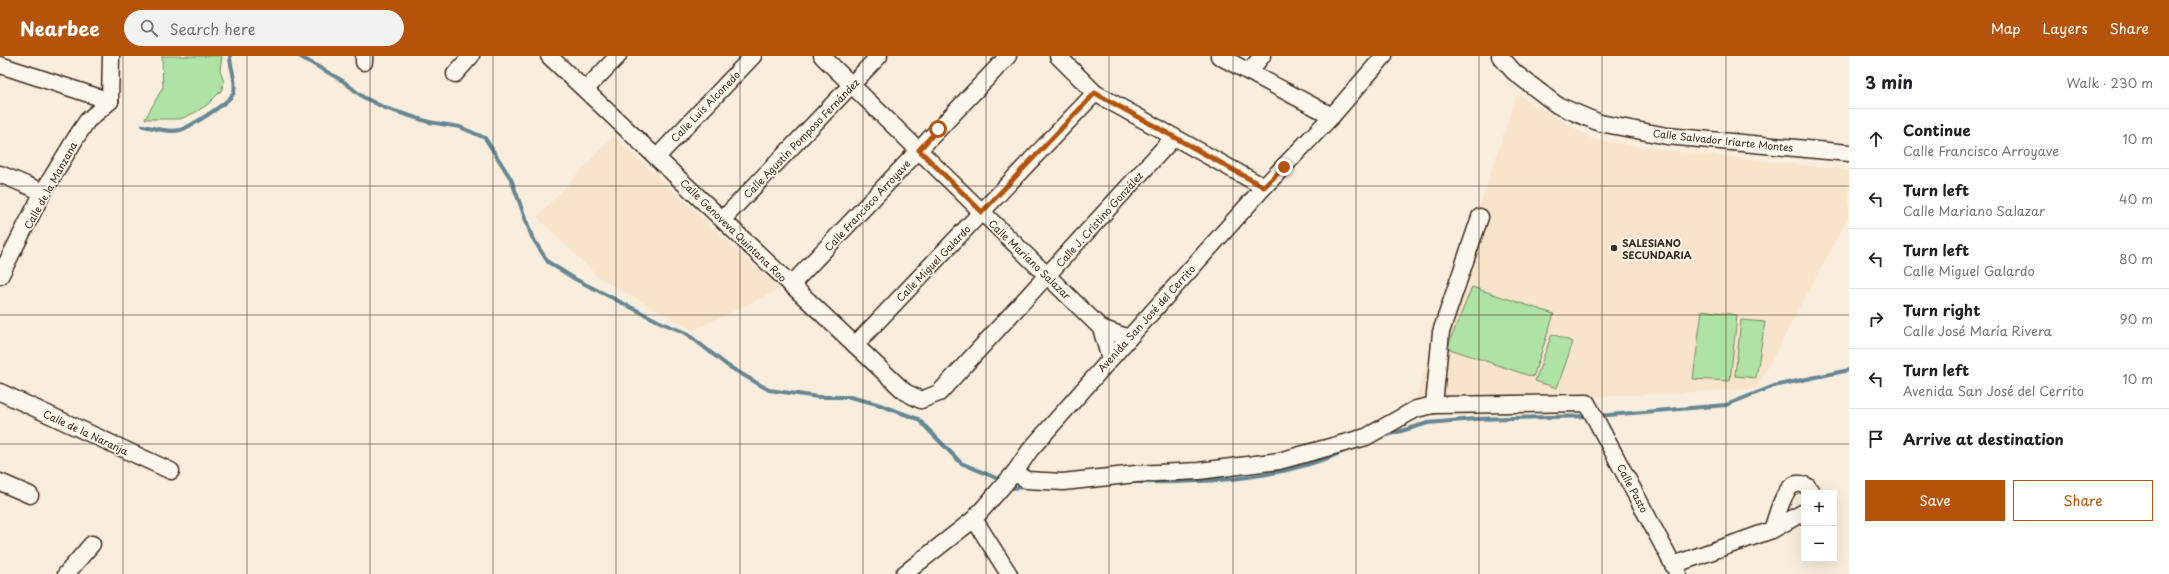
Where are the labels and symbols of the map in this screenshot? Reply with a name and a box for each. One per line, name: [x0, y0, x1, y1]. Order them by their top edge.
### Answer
street label: Calle Luis Alconedo: [667, 67, 743, 145]
street label: Calle Agustín Pomposo Fernández: [740, 75, 862, 201]
route start: [929, 120, 947, 138]
street label: Calle Salvador Iriarte Montes: [1652, 125, 1794, 155]
street label: Calle de la Manzana: [20, 138, 81, 231]
street label: Calle Francisco Arroyave: [821, 156, 914, 255]
route end: [1275, 158, 1293, 176]
street label: Calle J. Cristino González: [1052, 168, 1146, 270]
street label: Calle Genoveva Quintana Roo: [678, 175, 791, 285]
street label: Calle Mariano Salazar: [986, 216, 1075, 303]
street label: Calle Miguel Galardo: [892, 221, 974, 305]
place label: SALESIANO SECUNDARIA: [1622, 235, 1692, 262]
marker: SALESIANO SECUNDARIA: [1609, 243, 1619, 253]
street label: Avenida San José del Cerrito: [1094, 261, 1198, 375]
street label: Calle de la Naranja: [41, 406, 131, 459]
street label: Calle Pasto: [1614, 461, 1652, 515]

